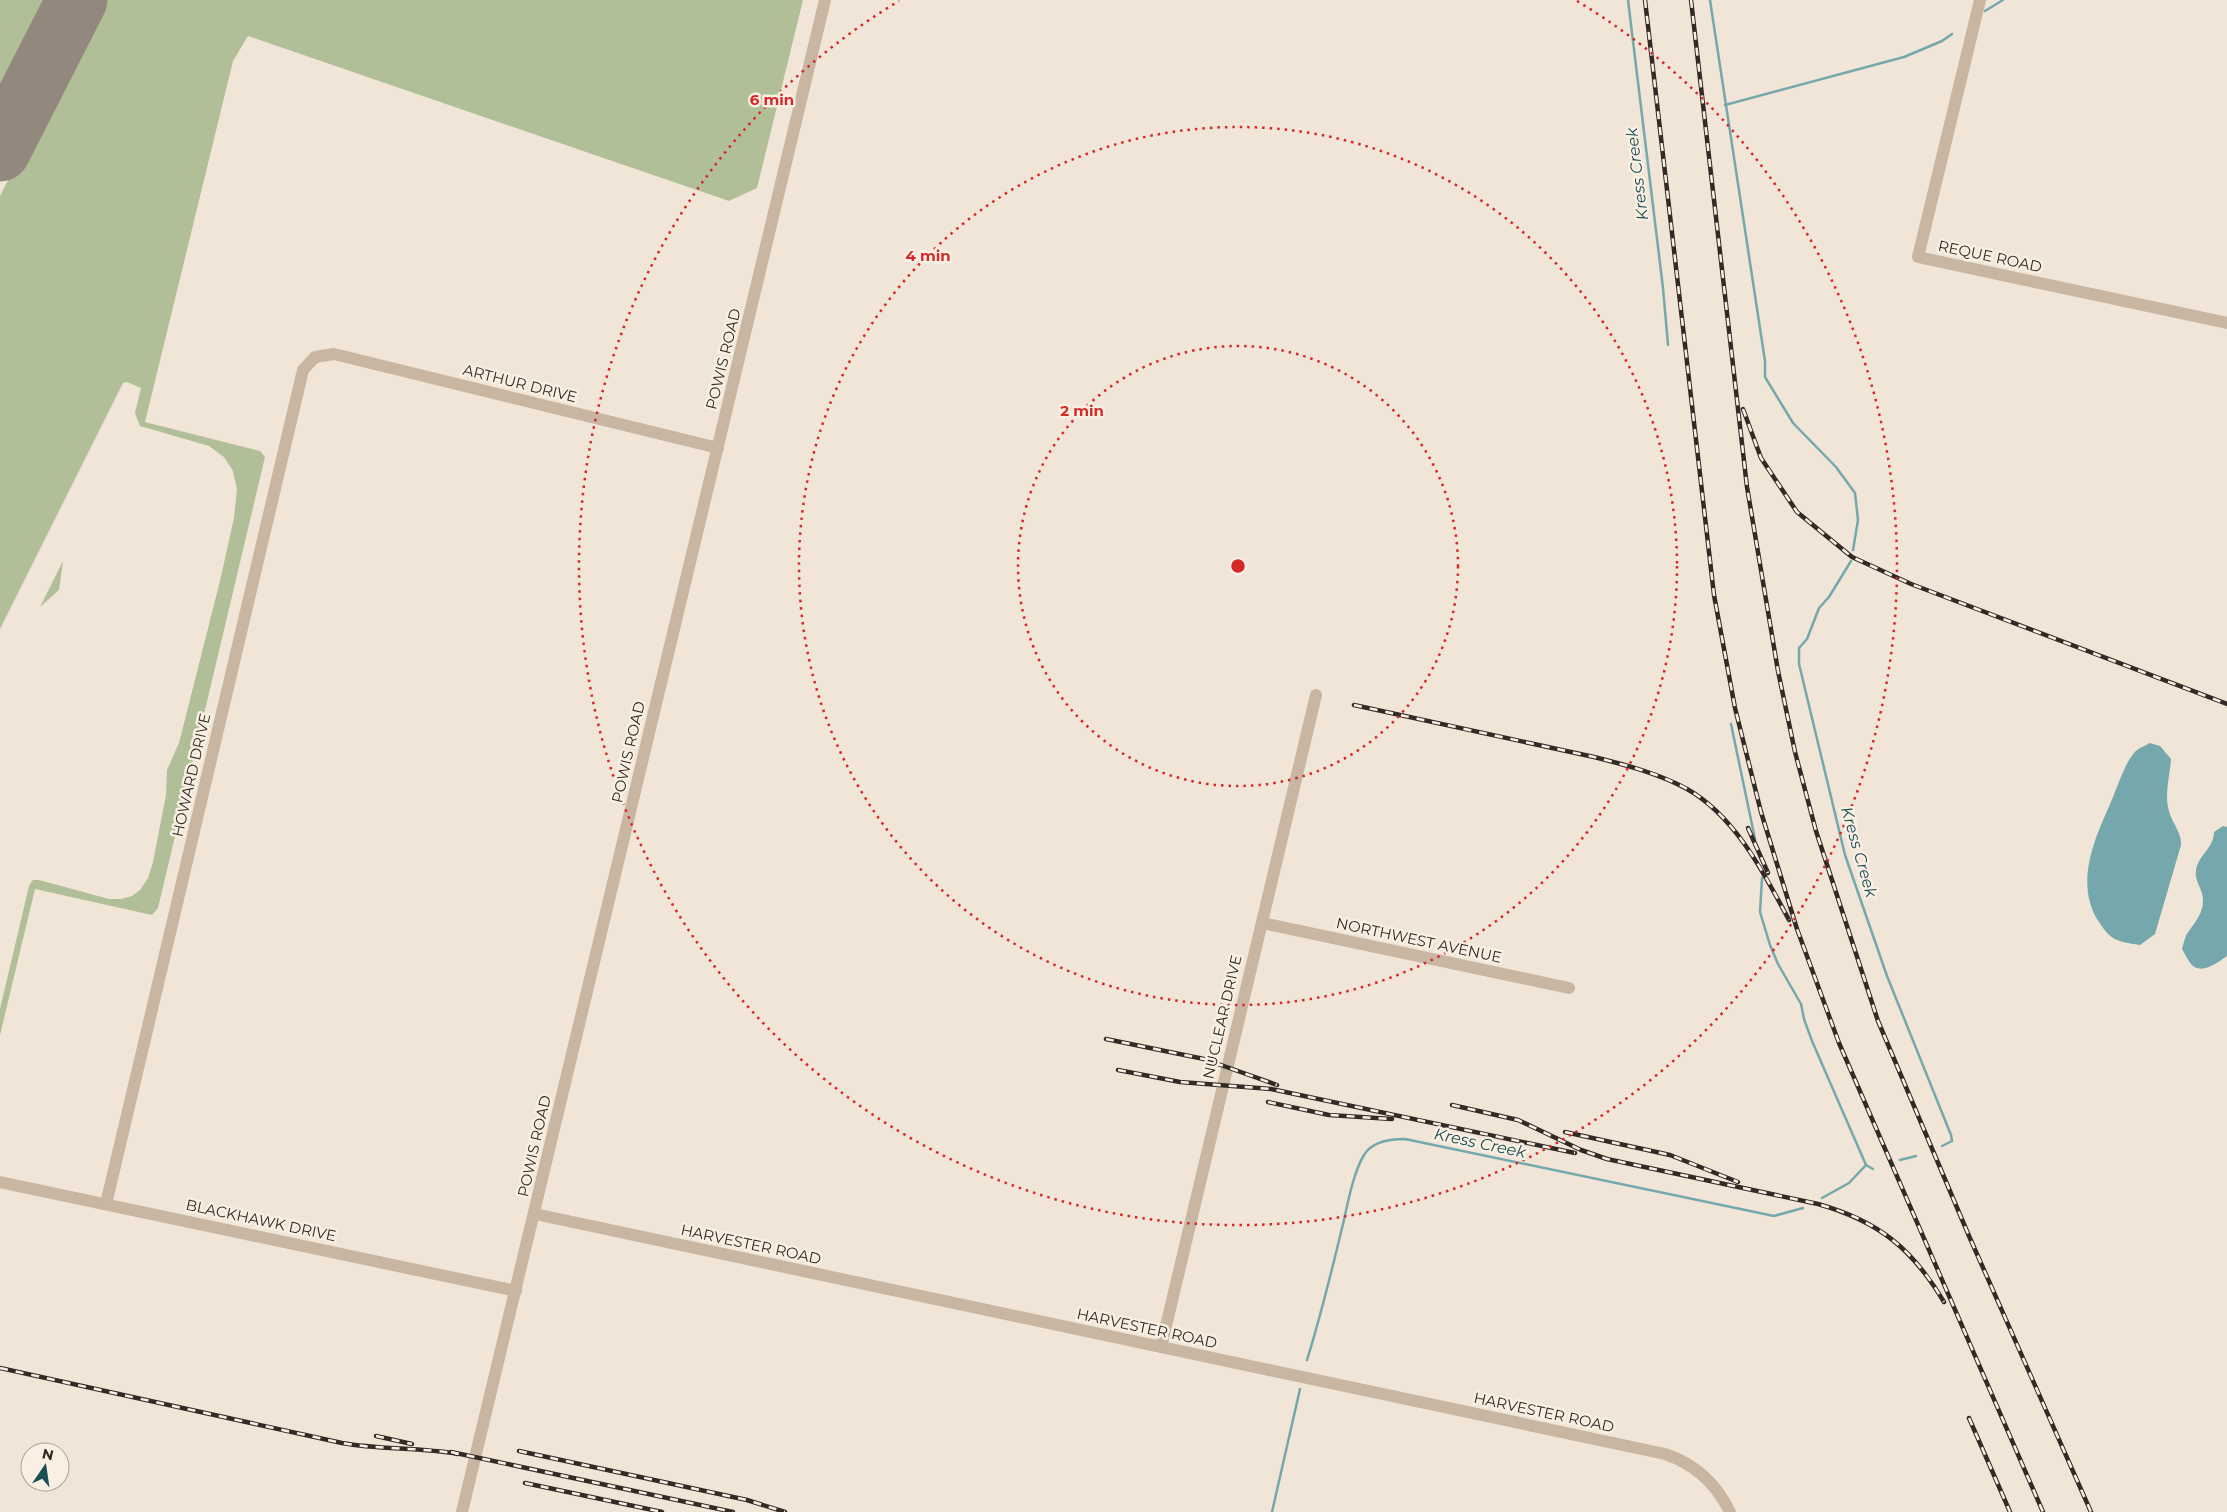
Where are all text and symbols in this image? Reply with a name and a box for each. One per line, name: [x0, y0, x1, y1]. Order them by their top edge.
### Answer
text: 6 min: [750, 90, 794, 109]
water label: Kress Creek: [1622, 125, 1652, 222]
street label: REQUE ROAD: [1936, 236, 2044, 276]
text: 4 min: [905, 246, 951, 265]
street label: POWIS ROAD: [701, 306, 745, 412]
street label: ARTHUR DRIVE: [461, 360, 579, 406]
text: 2 min: [1060, 401, 1104, 420]
centre of rings: [1229, 557, 1247, 575]
street label: POWIS ROAD: [607, 699, 649, 805]
street label: HOWARD DRIVE: [168, 711, 214, 839]
water label: Kress Creek: [1837, 804, 1881, 901]
street label: NORTHWEST AVENUE: [1334, 913, 1504, 967]
street label: NUCLEAR DRIVE: [1198, 953, 1246, 1081]
street label: POWIS ROAD: [513, 1093, 555, 1199]
water label: Kress Creek: [1432, 1124, 1529, 1162]
street label: BLACKHAWK DRIVE: [184, 1195, 338, 1245]
street label: HARVESTER ROAD: [679, 1220, 823, 1268]
street label: HARVESTER ROAD: [1075, 1304, 1219, 1352]
street label: HARVESTER ROAD: [1472, 1388, 1616, 1436]
north arrow: [20, 1442, 70, 1492]
text: N: [40, 1444, 55, 1464]

